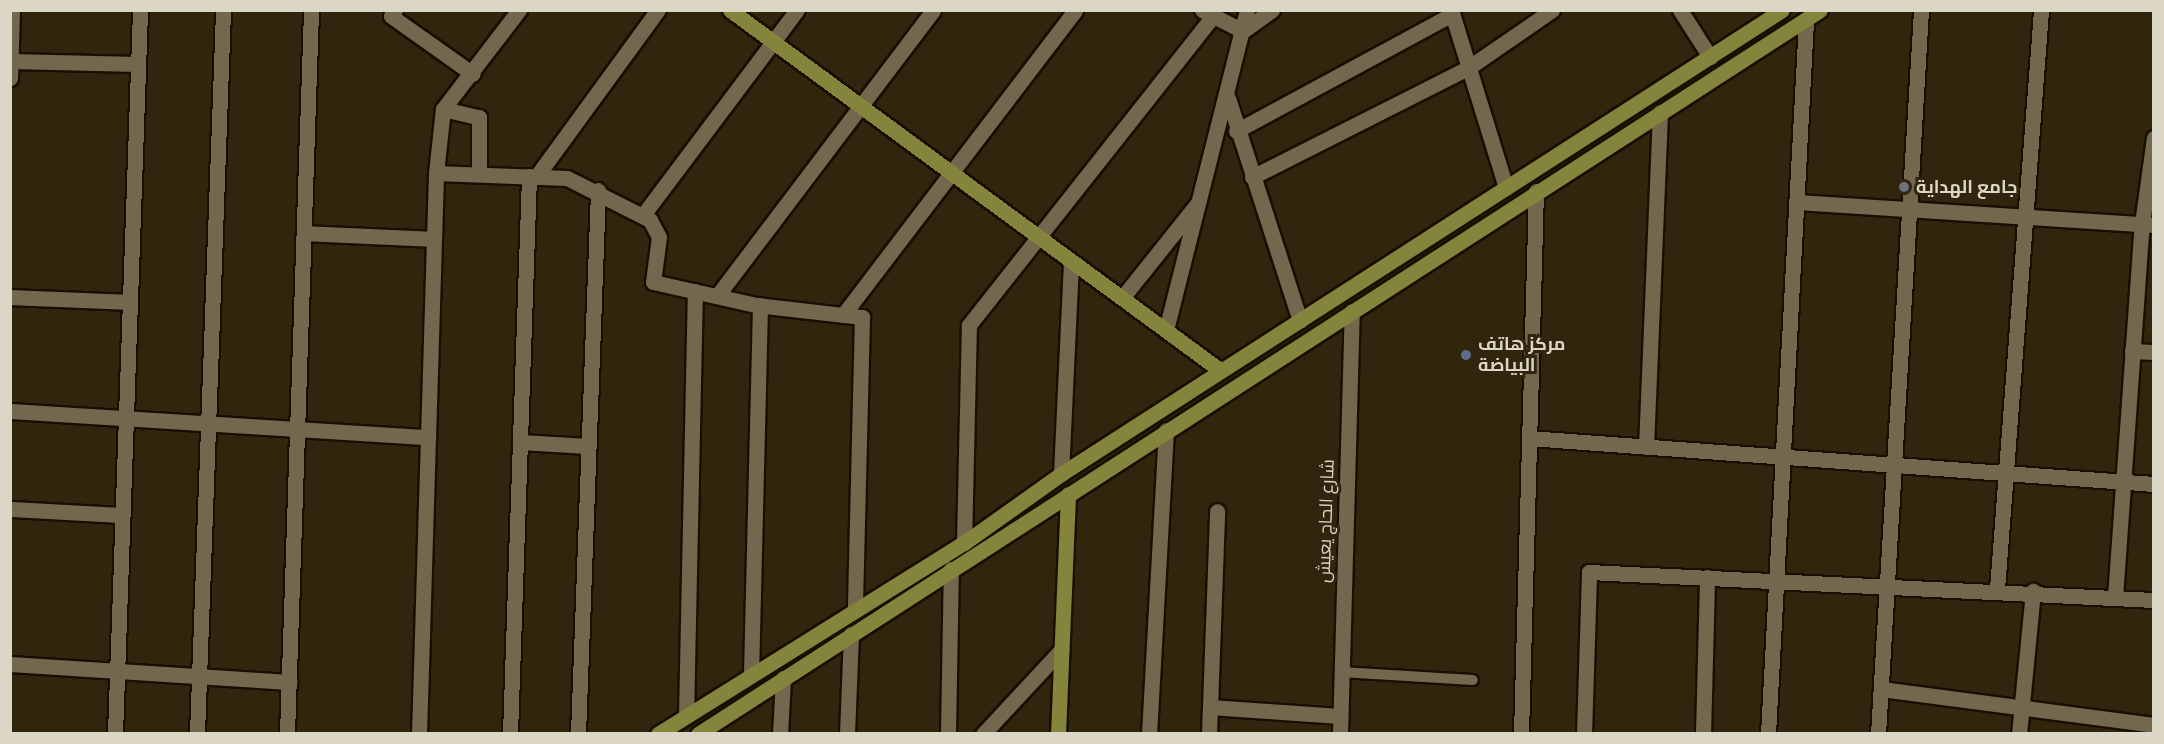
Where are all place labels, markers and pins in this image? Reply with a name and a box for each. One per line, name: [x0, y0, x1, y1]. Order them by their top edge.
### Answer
place label: جامع الهداية: [1916, 176, 2017, 198]
marker: جامع الهداية: [1897, 180, 1911, 194]
place label: مركز هاتف البياضة: [1478, 334, 1565, 376]
marker: مركز هاتف البياضة: [1459, 348, 1473, 362]

